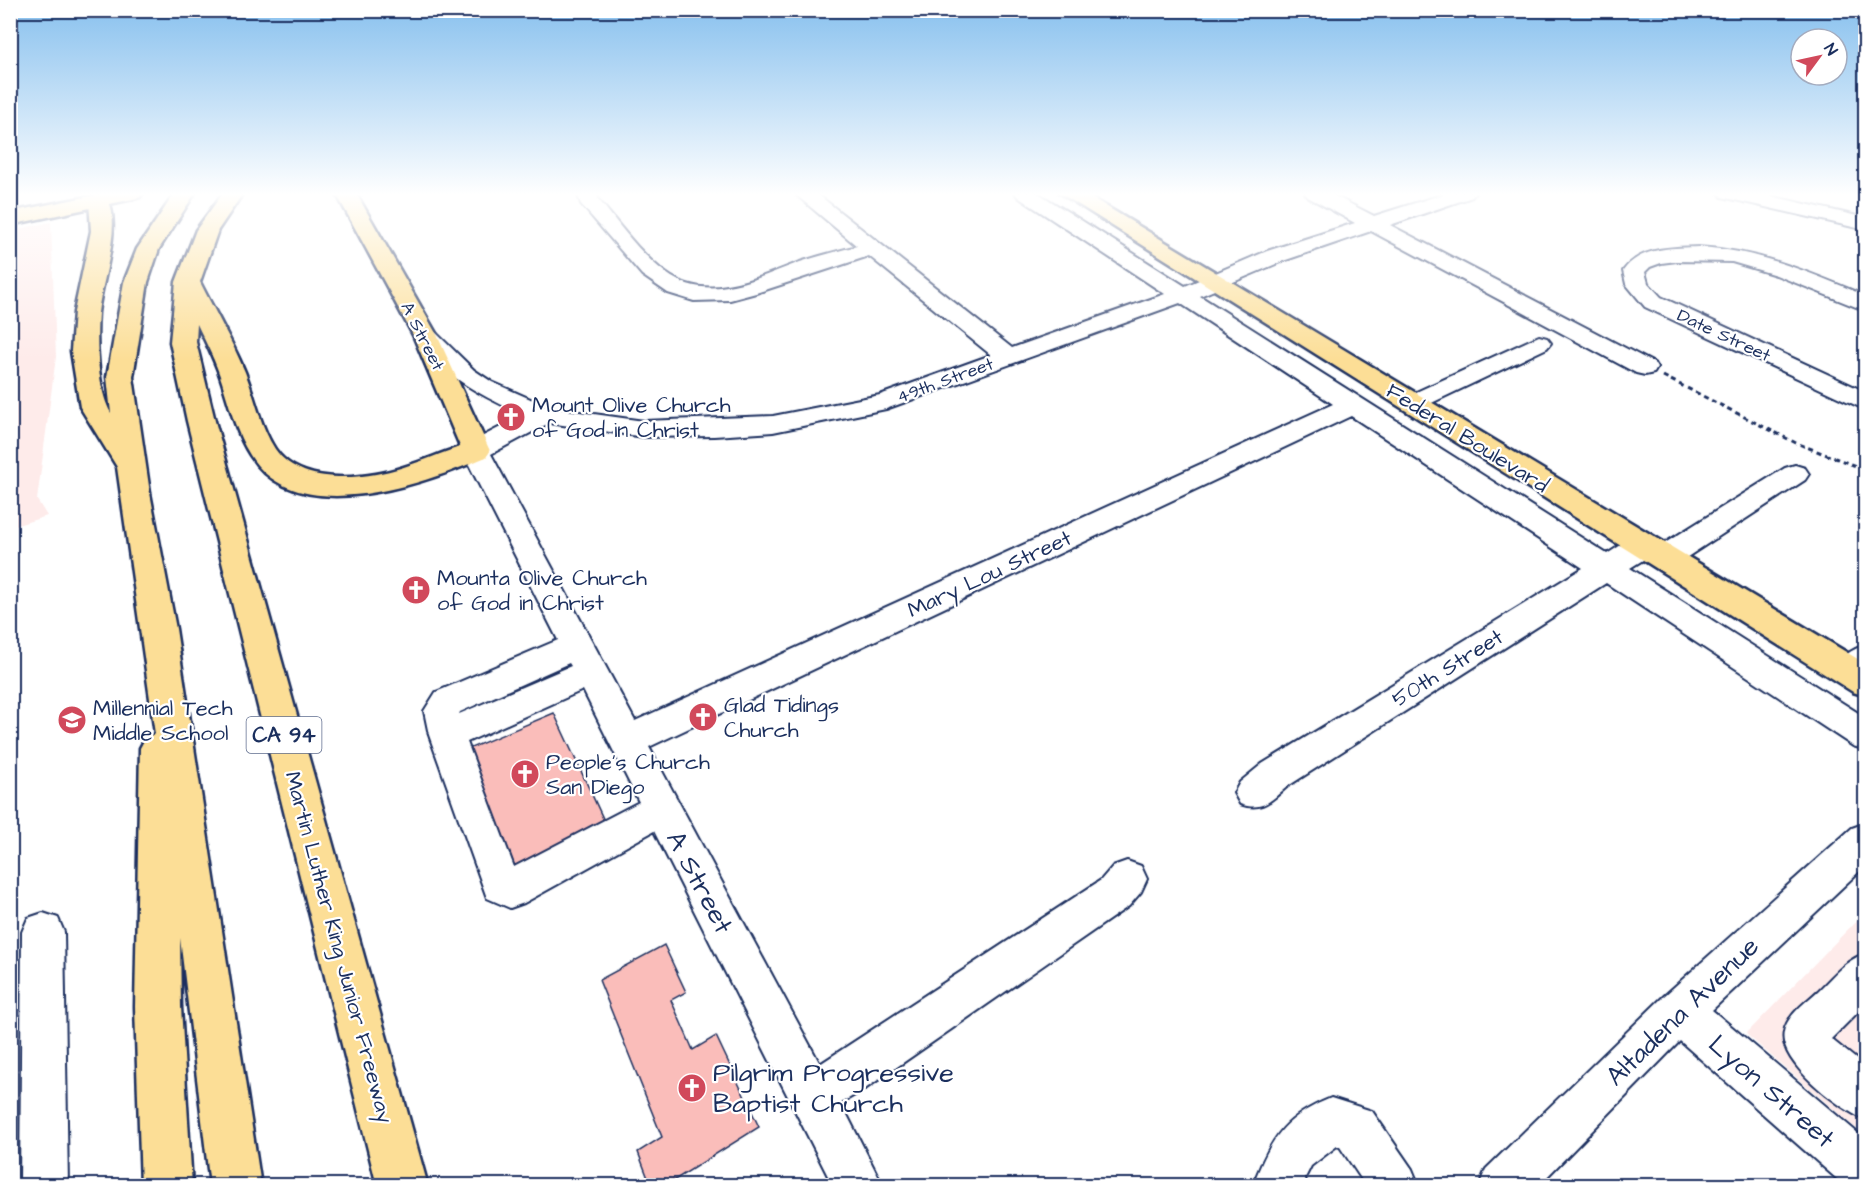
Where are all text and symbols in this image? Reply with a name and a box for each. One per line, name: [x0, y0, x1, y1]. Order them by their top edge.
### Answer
north arrow: [1789, 27, 1849, 87]
text: N: [1819, 39, 1843, 60]
street label: A Street: [395, 297, 451, 376]
street label: Date Street: [1673, 303, 1775, 368]
street label: 49th Street: [893, 351, 998, 410]
street label: Federal Boulevard: [1380, 376, 1554, 501]
place label: Mount Olive Church of God in Christ: [532, 390, 731, 446]
church icon: Mount Olive Church of God in Christ: [495, 401, 527, 433]
street label: Mary Lou Street: [902, 523, 1077, 627]
place label: Mounta Olive Church of God in Christ: [437, 563, 647, 619]
church icon: Mounta Olive Church of God in Christ: [400, 574, 432, 606]
street label: 50th Street: [1386, 622, 1509, 715]
place label: Glad Tidings Church: [724, 690, 839, 746]
place label: Millennial Tech Middle School: [93, 693, 233, 749]
church icon: Glad Tidings Church: [687, 701, 719, 733]
school or university icon: Millennial Tech Middle School: [56, 704, 88, 736]
road number: CA 94: [246, 717, 322, 753]
place label: People's Church San Diego: [546, 747, 710, 804]
church icon: People's Church San Diego: [509, 758, 541, 790]
street label: Martin Luther King Junior Freeway: [276, 768, 401, 1127]
street label: A Street: [656, 824, 742, 941]
street label: Altadena Avenue: [1597, 928, 1768, 1095]
street label: Lyon Street: [1699, 1026, 1843, 1158]
place label: Pilgrim Progressive Baptist Church: [713, 1054, 954, 1123]
church icon: Pilgrim Progressive Baptist Church: [676, 1072, 708, 1104]

